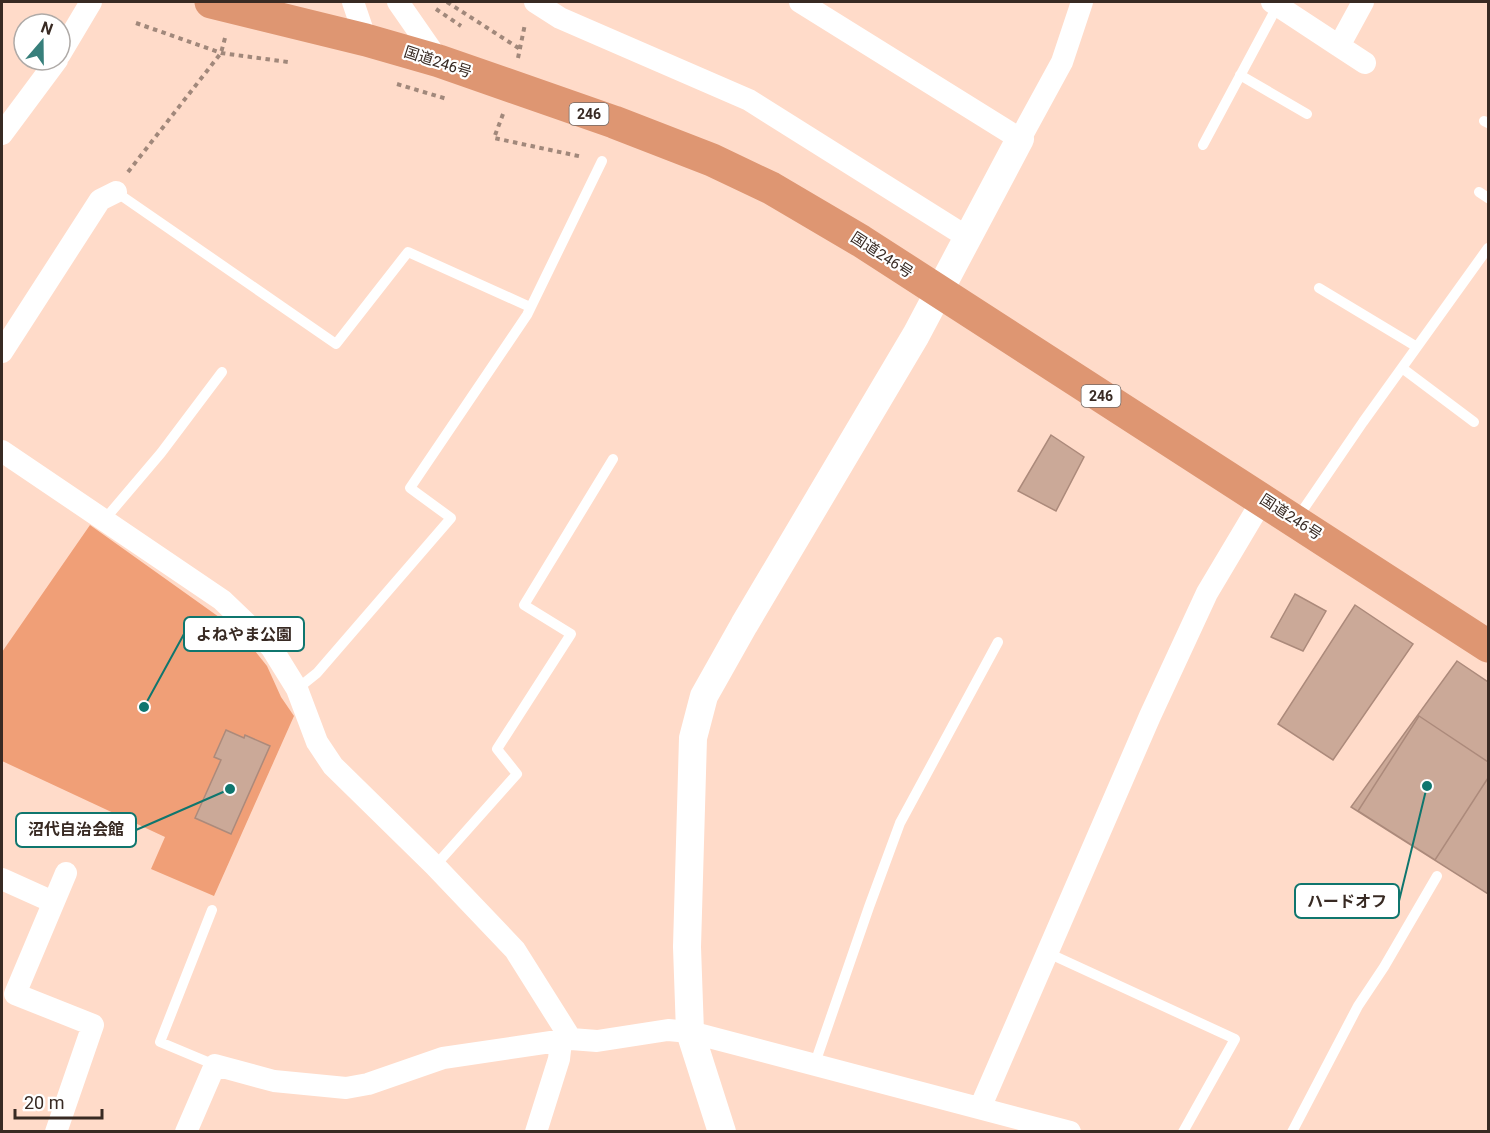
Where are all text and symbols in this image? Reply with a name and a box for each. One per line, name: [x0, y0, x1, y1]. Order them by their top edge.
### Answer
north arrow: [12, 12, 72, 72]
text: N: [38, 18, 56, 39]
street label: 国道246号: [402, 43, 474, 81]
road number: 246: [570, 103, 608, 125]
street label: 国道246号: [848, 228, 916, 282]
road number: 246: [1082, 385, 1120, 407]
street label: 国道246号: [1257, 490, 1325, 544]
callout: よねやま公園: [184, 617, 304, 651]
text: よねやま公園: [196, 625, 292, 644]
callout: 沼代自治会館: [16, 813, 136, 847]
text: 沼代自治会館: [28, 820, 124, 839]
callout: ハードオフ: [1295, 884, 1399, 918]
text: ハードオフ: [1307, 892, 1387, 911]
scale bar: [15, 1082, 102, 1120]
text: 20 m: [24, 1092, 64, 1113]

